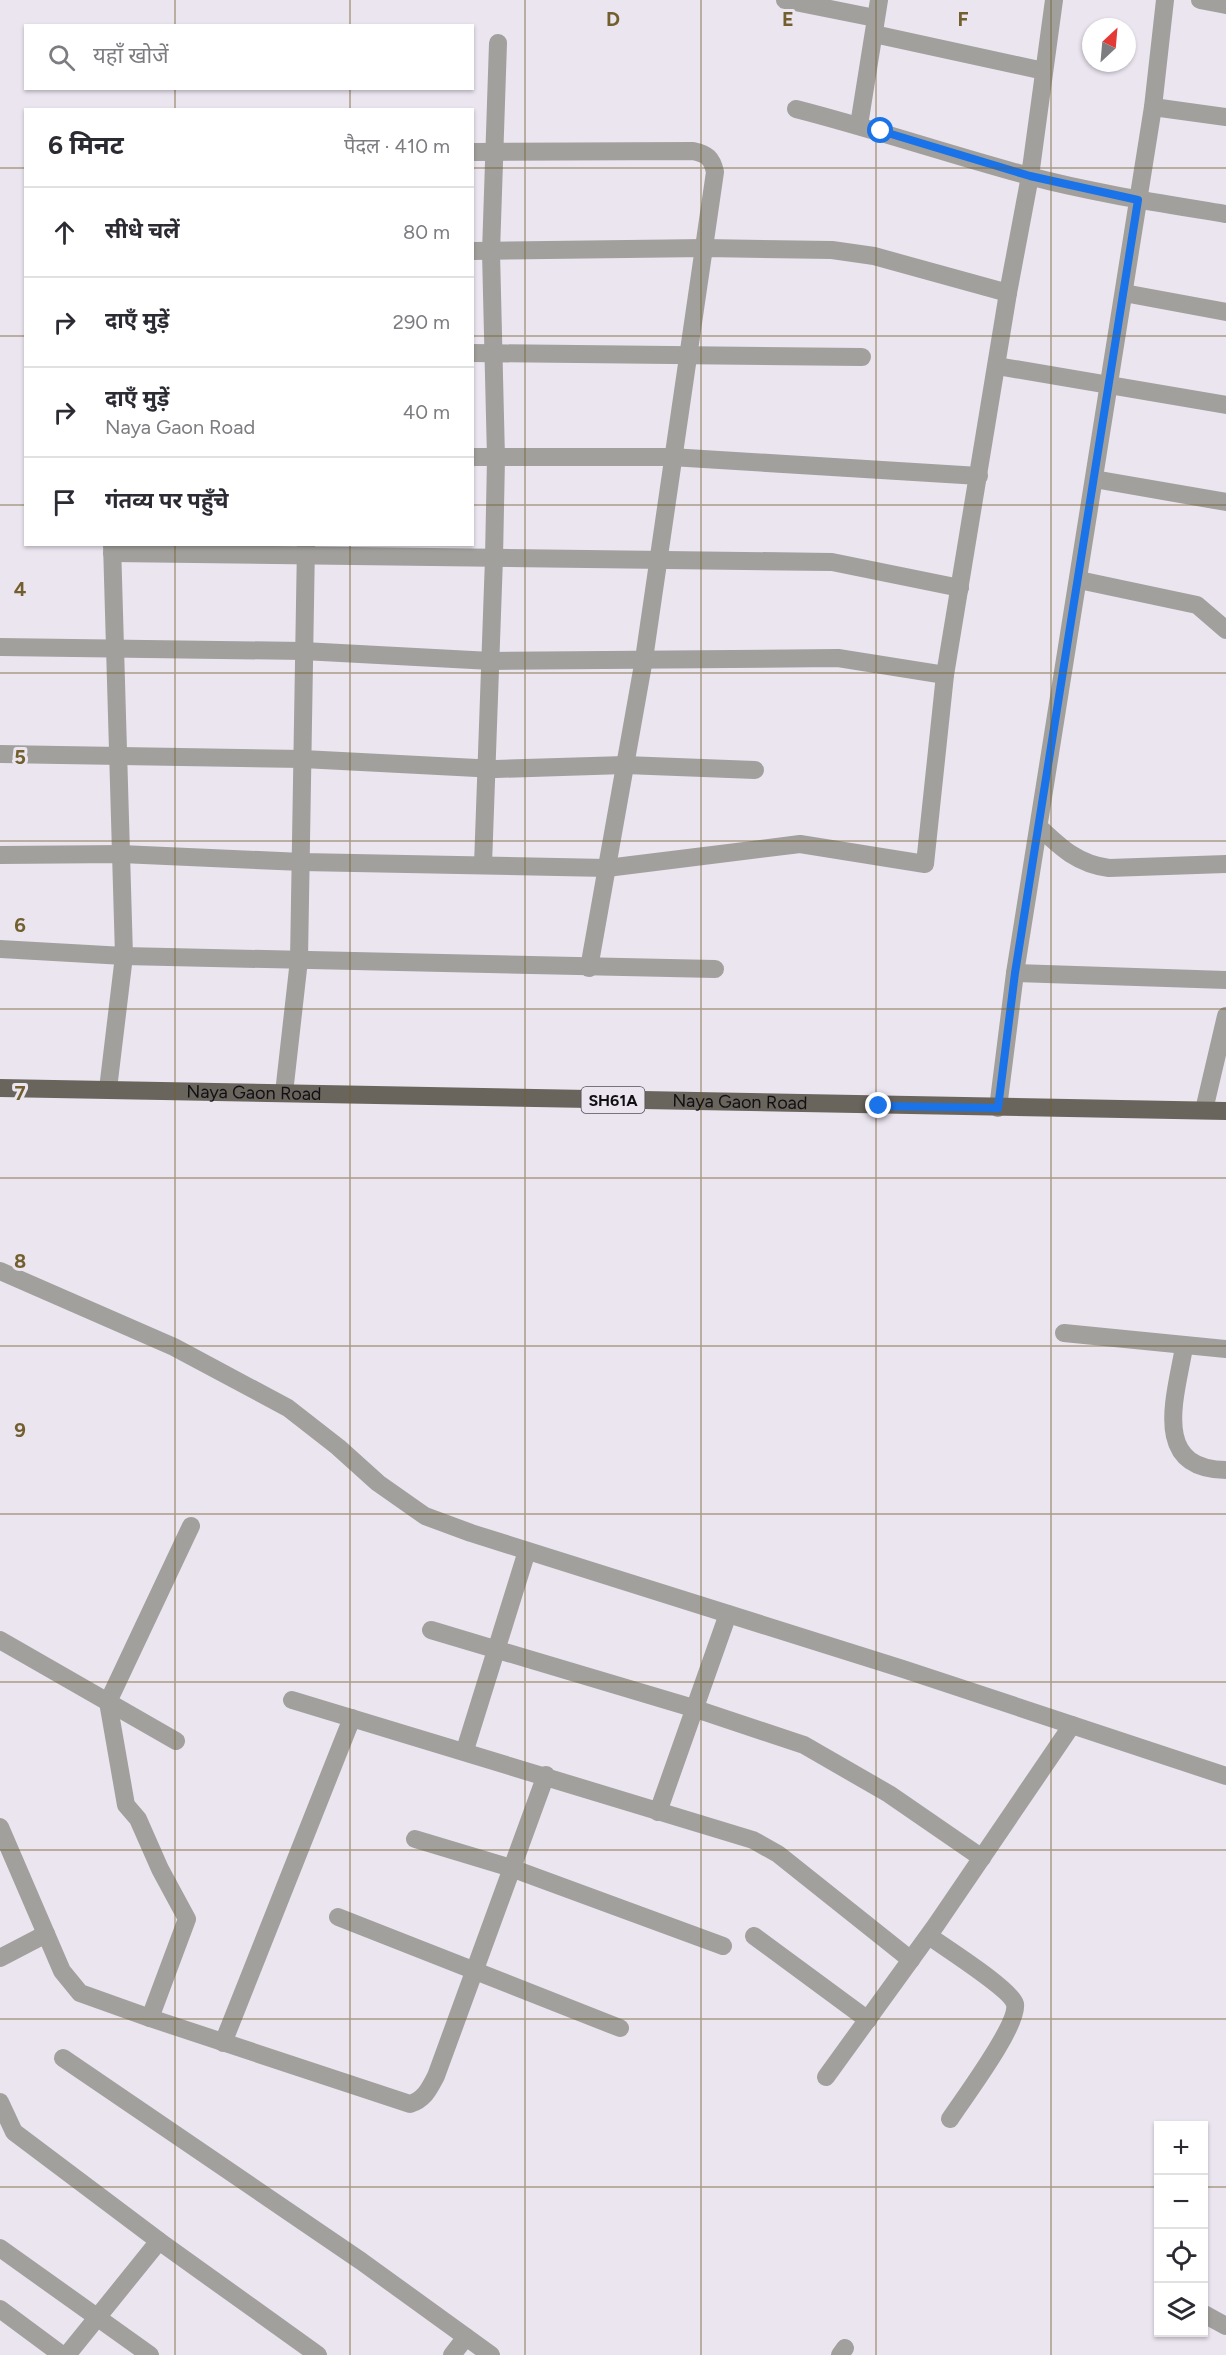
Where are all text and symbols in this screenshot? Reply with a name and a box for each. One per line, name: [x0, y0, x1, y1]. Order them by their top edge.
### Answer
text: D: [606, 7, 620, 31]
text: E: [782, 7, 794, 31]
text: F: [957, 7, 969, 31]
north arrow: [1082, 18, 1136, 72]
search box: [24, 24, 474, 90]
icon: search: [45, 41, 78, 74]
text: यहाँ खोजें: [93, 42, 169, 69]
route start: [867, 117, 893, 143]
text: 6 मिनट: [48, 129, 124, 161]
text: पैदल · 410 m: [344, 134, 450, 158]
icon: ahead: [48, 216, 81, 249]
text: सीधे चलें: [105, 217, 180, 244]
text: 80 m: [403, 220, 450, 244]
icon: right: [48, 306, 81, 339]
text: दाएँ मुड़ें: [105, 307, 169, 334]
text: 290 m: [393, 310, 450, 334]
text: दाएँ मुड़ें: [105, 385, 169, 412]
icon: right: [48, 396, 81, 429]
text: 40 m: [403, 400, 450, 424]
text: Naya Gaon Road: [105, 415, 255, 439]
icon: arrive: [48, 486, 81, 519]
text: गंतव्य पर पहुँचे: [105, 487, 229, 514]
text: 4: [14, 577, 27, 601]
text: 5: [14, 745, 26, 769]
text: 6: [14, 913, 26, 937]
street label: Naya Gaon Road: [186, 1080, 322, 1105]
text: 7: [14, 1081, 26, 1105]
road number: SH61A: [582, 1087, 644, 1113]
street label: Naya Gaon Road: [672, 1090, 808, 1114]
route end: [865, 1092, 891, 1118]
text: 8: [14, 1249, 26, 1273]
text: 9: [14, 1418, 26, 1442]
map controls: [1154, 2121, 1208, 2337]
button: +: [1154, 2121, 1208, 2175]
button: −: [1154, 2175, 1208, 2229]
button: locate: [1154, 2229, 1208, 2283]
button: layers: [1154, 2283, 1208, 2337]

